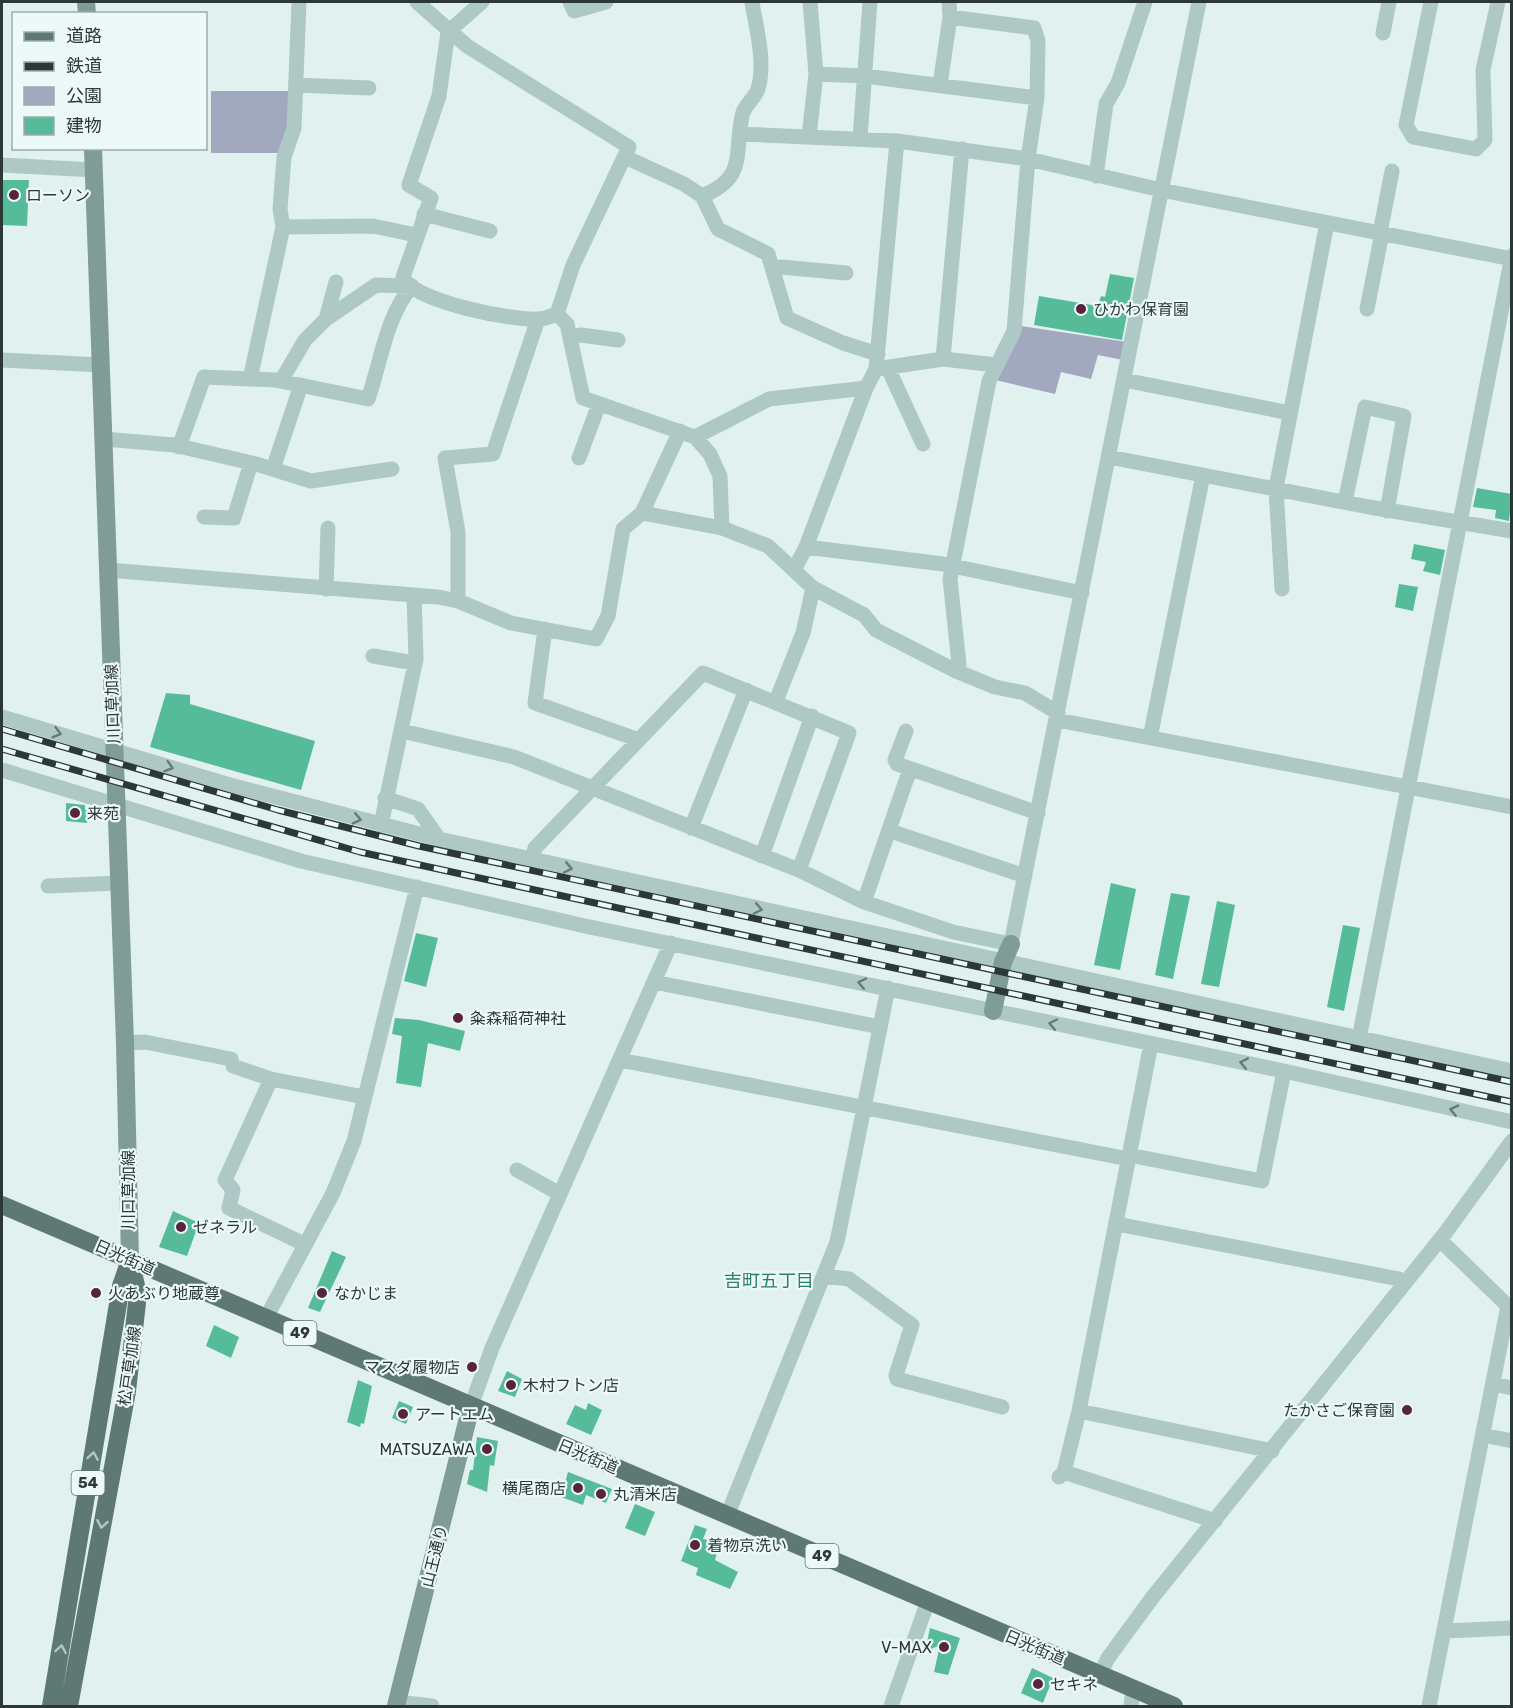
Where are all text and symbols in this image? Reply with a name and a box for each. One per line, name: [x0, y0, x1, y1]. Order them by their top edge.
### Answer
legend: [12, 12, 207, 150]
text: 道路: [66, 25, 102, 47]
text: 鉄道: [66, 55, 102, 77]
text: 公園: [66, 85, 102, 107]
text: 建物: [66, 115, 102, 137]
place label: ローソン: [26, 186, 90, 205]
marker: ローソン: [7, 188, 21, 202]
place label: ひかわ保育園: [1093, 300, 1189, 319]
marker: ひかわ保育園: [1074, 302, 1088, 316]
street label: 川口草加線: [102, 664, 123, 744]
one-way arrow: [51, 726, 62, 738]
one-way arrow: [163, 760, 174, 772]
place label: 来苑: [87, 804, 119, 823]
marker: 来苑: [68, 806, 82, 820]
one-way arrow: [352, 812, 362, 825]
one-way arrow: [562, 860, 572, 873]
one-way arrow: [753, 902, 763, 915]
one-way arrow: [857, 977, 867, 990]
place label: 粂森稲荷神社: [470, 1009, 566, 1028]
marker: 粂森稲荷神社: [451, 1011, 465, 1025]
one-way arrow: [1048, 1018, 1058, 1031]
one-way arrow: [1239, 1057, 1249, 1070]
one-way arrow: [1450, 1104, 1460, 1117]
street label: 川口草加線: [119, 1150, 138, 1230]
place label: ゼネラル: [193, 1218, 257, 1237]
marker: ゼネラル: [174, 1220, 188, 1234]
street label: 日光街道: [92, 1236, 158, 1279]
district label: 吉町五丁目: [724, 1270, 814, 1292]
place label: 火あぶり地蔵尊: [108, 1284, 220, 1303]
place label: なかじま: [334, 1284, 398, 1303]
marker: 火あぶり地蔵尊: [89, 1286, 103, 1300]
marker: なかじま: [315, 1286, 329, 1300]
road number: 49: [284, 1321, 316, 1345]
street label: 松戸草加線: [115, 1325, 144, 1407]
place label: マスダ履物店: [364, 1358, 460, 1377]
marker: マスダ履物店: [465, 1360, 479, 1374]
place label: 木村フトン店: [523, 1376, 619, 1395]
marker: 木村フトン店: [504, 1378, 518, 1392]
place label: たかさご保育園: [1283, 1401, 1395, 1420]
marker: たかさご保育園: [1400, 1403, 1414, 1417]
place label: アートエム: [415, 1405, 494, 1424]
marker: アートエム: [396, 1407, 410, 1421]
street label: 日光街道: [555, 1435, 621, 1478]
place label: MATSUZAWA: [379, 1440, 475, 1459]
marker: MATSUZAWA: [480, 1442, 494, 1456]
one-way arrow: [86, 1452, 98, 1461]
road number: 54: [72, 1471, 104, 1495]
place label: 横尾商店: [502, 1479, 566, 1498]
marker: 横尾商店: [571, 1481, 585, 1495]
place label: 丸清米店: [613, 1485, 677, 1504]
marker: 丸清米店: [594, 1487, 608, 1501]
one-way arrow: [96, 1519, 108, 1529]
street label: 山王通り: [418, 1523, 451, 1589]
place label: 着物京洗い: [707, 1536, 787, 1555]
marker: 着物京洗い: [688, 1538, 702, 1552]
road number: 49: [806, 1544, 838, 1568]
street label: 日光街道: [1002, 1626, 1068, 1669]
place label: V-MAX: [881, 1638, 932, 1657]
marker: V-MAX: [937, 1640, 951, 1654]
one-way arrow: [54, 1644, 66, 1653]
place label: セキネ: [1050, 1675, 1098, 1694]
marker: セキネ: [1031, 1677, 1045, 1691]

